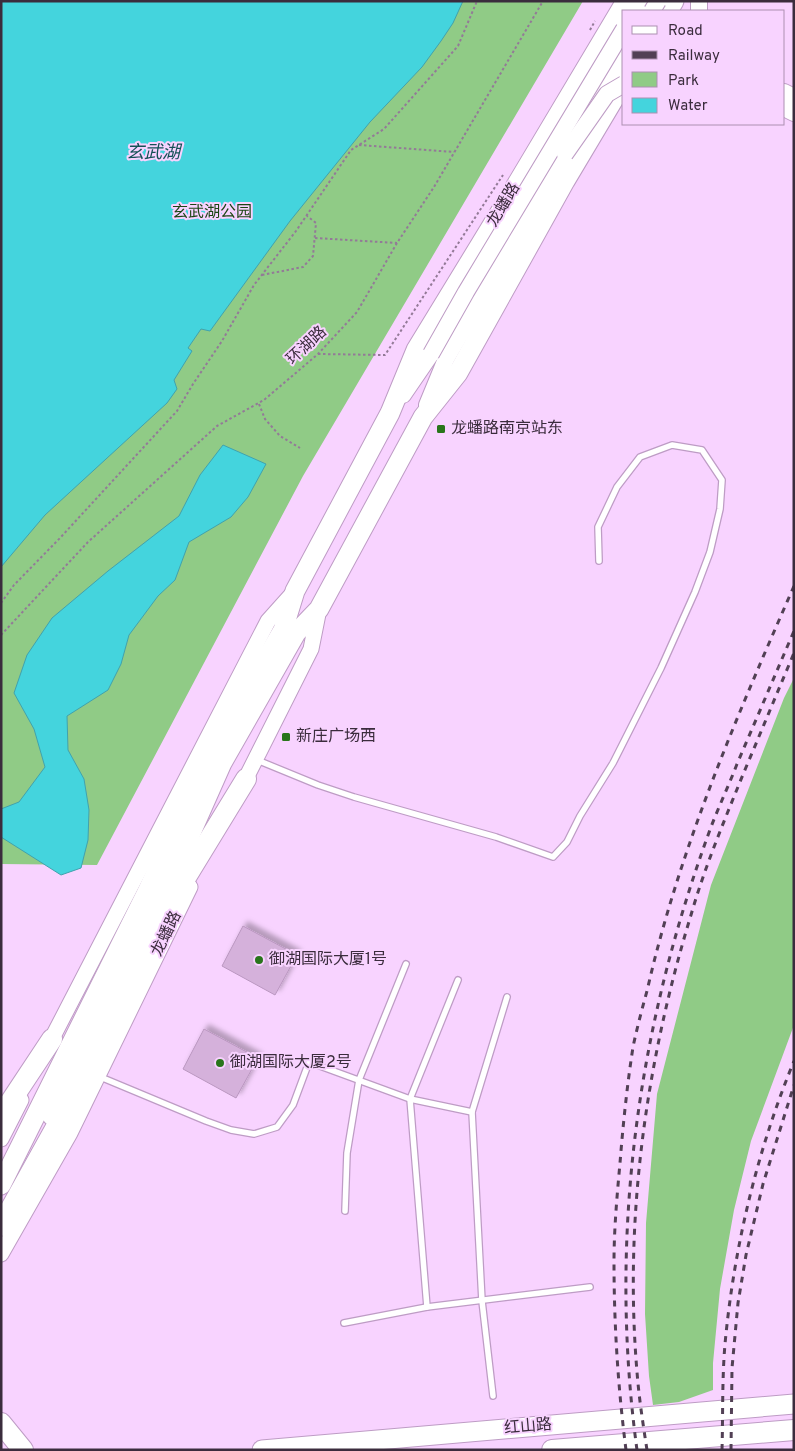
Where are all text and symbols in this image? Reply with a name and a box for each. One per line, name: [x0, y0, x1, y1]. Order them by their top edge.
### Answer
legend: [622, 10, 785, 125]
text: Road: [668, 22, 703, 41]
text: Railway: [668, 47, 720, 66]
text: Park: [668, 72, 699, 91]
text: Water: [668, 97, 708, 116]
water label: 玄武湖: [126, 142, 183, 165]
street label: 龙蟠路: [483, 179, 525, 231]
park label: 玄武湖公园: [172, 203, 252, 223]
street label: 环湖路: [283, 322, 331, 370]
place label: 龙蟠路·南京站东: [451, 419, 563, 439]
marker: 龙蟠路·南京站东: [435, 423, 447, 435]
place label: 新庄广场西: [296, 727, 376, 747]
marker: 新庄广场西: [280, 731, 292, 743]
street label: 龙蟠路: [147, 908, 187, 960]
place label: 御湖国际大厦1号: [269, 950, 387, 970]
marker: 御湖国际大厦1号: [253, 954, 265, 966]
place label: 御湖国际大厦2号: [230, 1053, 352, 1073]
marker: 御湖国际大厦2号: [214, 1057, 226, 1069]
street label: 红山路: [503, 1415, 553, 1439]

